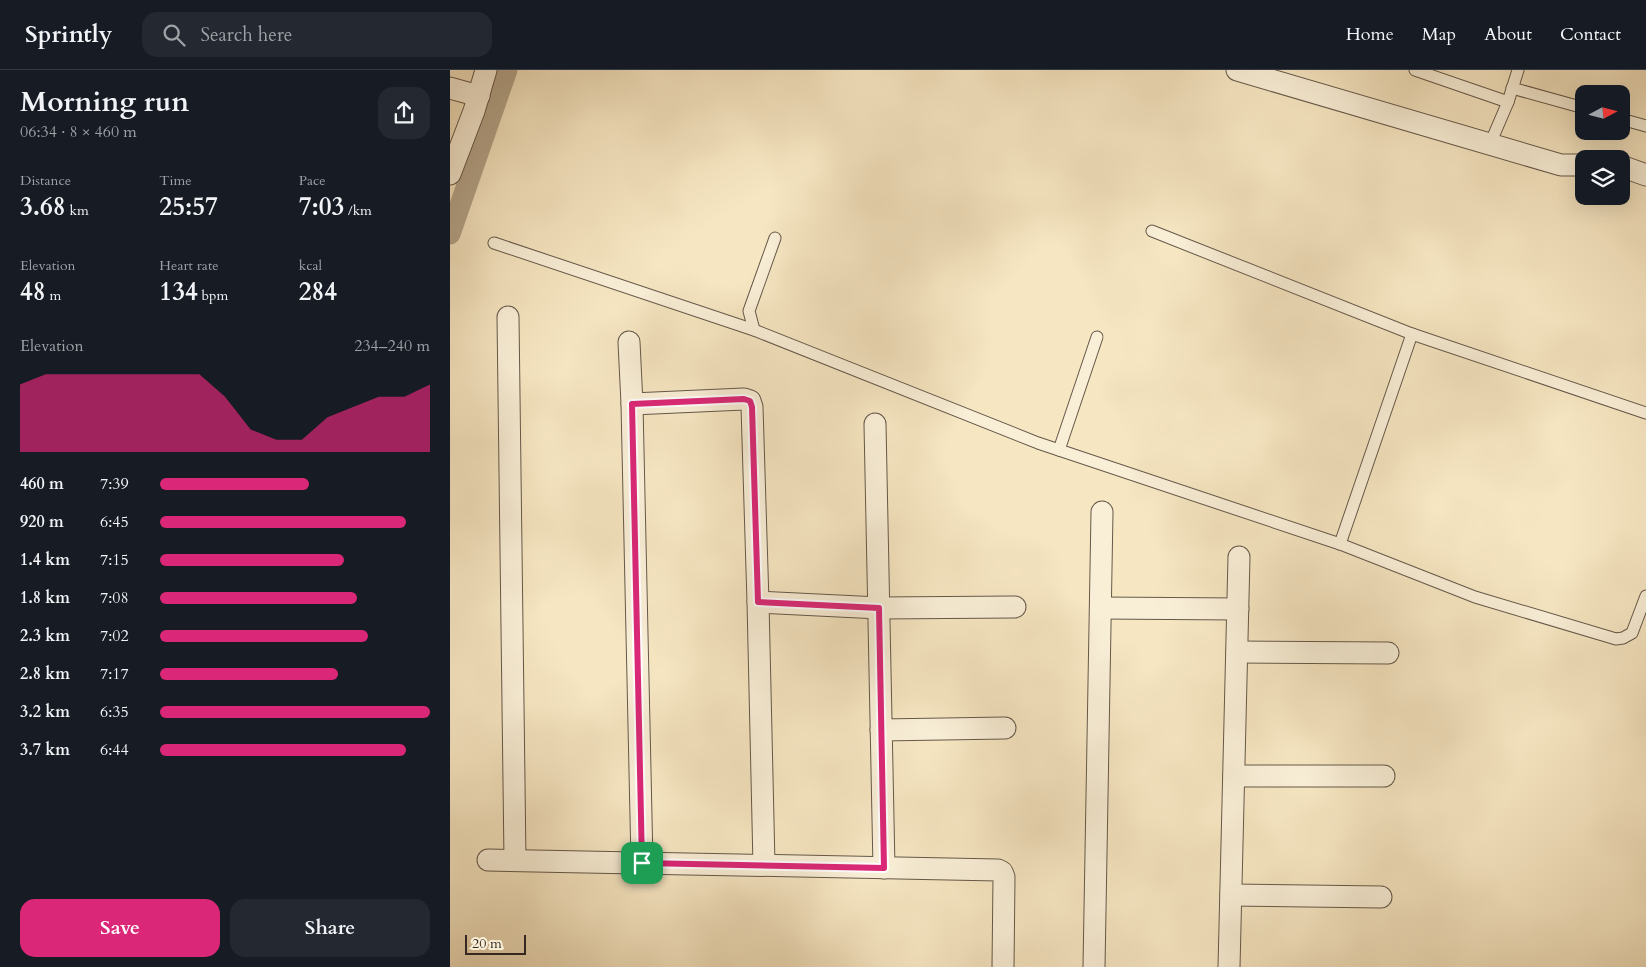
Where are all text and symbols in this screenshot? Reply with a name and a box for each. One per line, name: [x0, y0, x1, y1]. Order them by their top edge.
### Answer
search box: [142, 12, 492, 57]
text: Sprintly: [25, 18, 112, 51]
icon: search: [160, 21, 188, 49]
text: Search here: [200, 22, 292, 48]
text: Home: [1346, 22, 1394, 47]
text: Map: [1422, 22, 1456, 47]
text: About: [1484, 22, 1532, 47]
text: Contact: [1560, 22, 1621, 47]
text: Morning run: [20, 83, 189, 121]
north arrow: [1575, 85, 1630, 140]
map controls: [1575, 85, 1630, 205]
button: share: [378, 87, 430, 139]
text: 06:34 · 8 × 460 m: [20, 121, 137, 143]
button: layers: [1575, 150, 1630, 205]
text: Distance: [20, 171, 71, 190]
text: Time: [159, 171, 192, 190]
text: Pace: [299, 171, 326, 190]
text: 3.68: [20, 190, 66, 224]
text: 25:57: [159, 190, 218, 224]
text: 7:03: [299, 190, 344, 224]
text: km: [66, 201, 89, 220]
text: /km: [344, 201, 372, 220]
text: Elevation: [20, 256, 76, 275]
text: Heart rate: [159, 256, 219, 275]
text: kcal: [299, 256, 322, 275]
text: 48: [20, 275, 46, 309]
text: 134: [159, 275, 198, 309]
text: 284: [299, 275, 337, 309]
text: m: [46, 286, 61, 305]
text: bpm: [198, 286, 228, 305]
text: Elevation: [20, 335, 84, 357]
text: 234–240 m: [354, 335, 430, 357]
text: 460 m: [20, 473, 64, 495]
text: 7:39: [100, 473, 129, 495]
text: 920 m: [20, 511, 64, 533]
text: 6:45: [100, 511, 129, 533]
text: 1.4 km: [20, 549, 70, 571]
text: 7:15: [100, 549, 129, 571]
text: 1.8 km: [20, 587, 70, 609]
text: 7:08: [100, 587, 129, 609]
text: 2.3 km: [20, 625, 70, 647]
text: 7:02: [100, 625, 129, 647]
text: 2.8 km: [20, 663, 70, 685]
text: 7:17: [100, 663, 129, 685]
text: 3.2 km: [20, 701, 70, 723]
text: 6:35: [100, 701, 129, 723]
text: 3.7 km: [20, 739, 70, 761]
text: 6:44: [100, 739, 129, 761]
pin: [621, 842, 663, 884]
icon: arrive: [628, 849, 656, 877]
button: Save: [20, 899, 220, 957]
button: Share: [230, 899, 430, 957]
scale bar: [465, 932, 526, 955]
text: 20 m: [472, 934, 502, 953]

